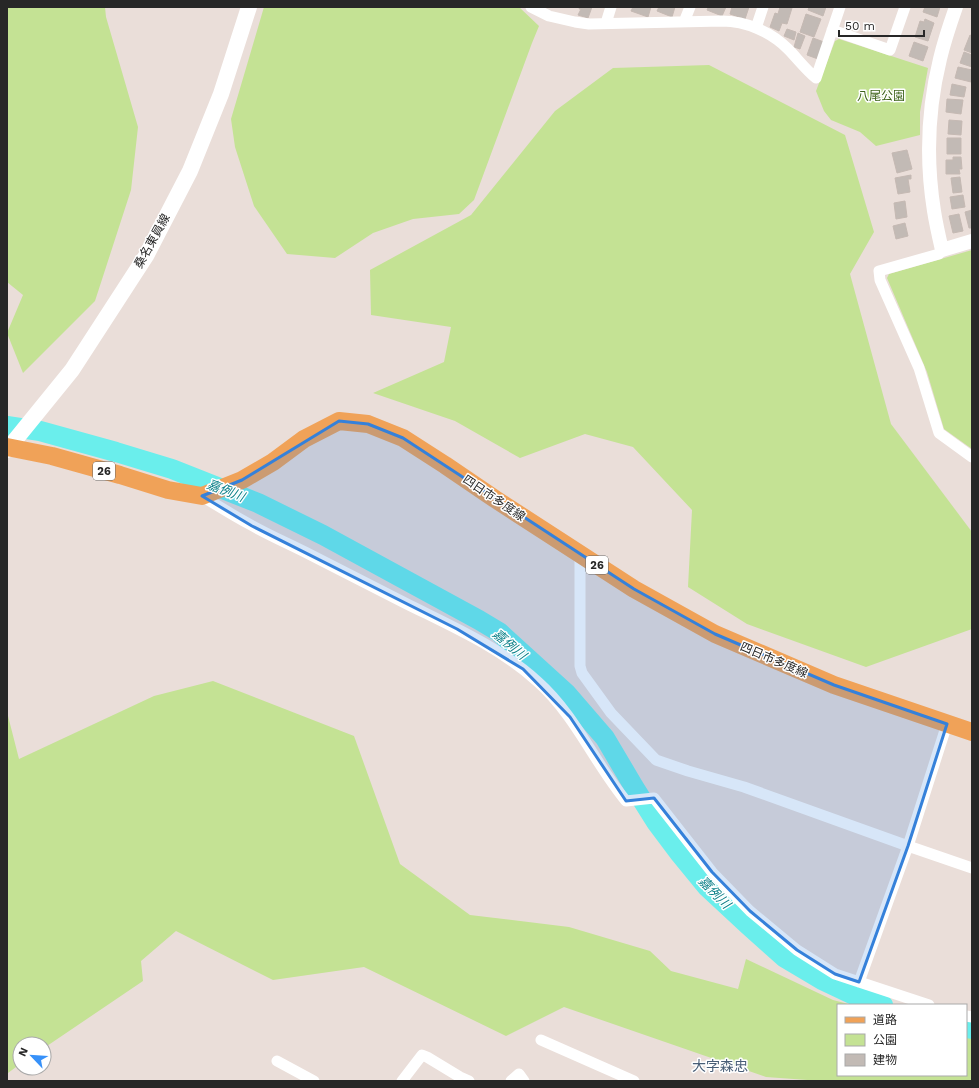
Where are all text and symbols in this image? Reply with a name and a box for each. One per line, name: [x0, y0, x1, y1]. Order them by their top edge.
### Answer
scale bar: [839, 12, 924, 38]
text: 50 m: [845, 19, 875, 33]
park label: 八尾公園: [857, 89, 905, 103]
street label: 桑名東員線: [131, 211, 173, 271]
road number: 26: [93, 462, 115, 480]
street label: 四日市多度線: [460, 472, 528, 524]
water label: 嘉例川: [205, 476, 249, 505]
road number: 26: [586, 556, 608, 574]
water label: 嘉例川: [490, 626, 531, 664]
street label: 四日市多度線: [738, 639, 810, 681]
water label: 嘉例川: [696, 873, 735, 913]
legend: [837, 1004, 967, 1076]
text: 道路: [873, 1013, 897, 1027]
text: 公園: [873, 1033, 897, 1047]
north arrow: [12, 1036, 52, 1076]
text: N: [16, 1046, 31, 1058]
text: 建物: [873, 1053, 897, 1067]
district label: 大字森忠: [692, 1058, 748, 1074]

